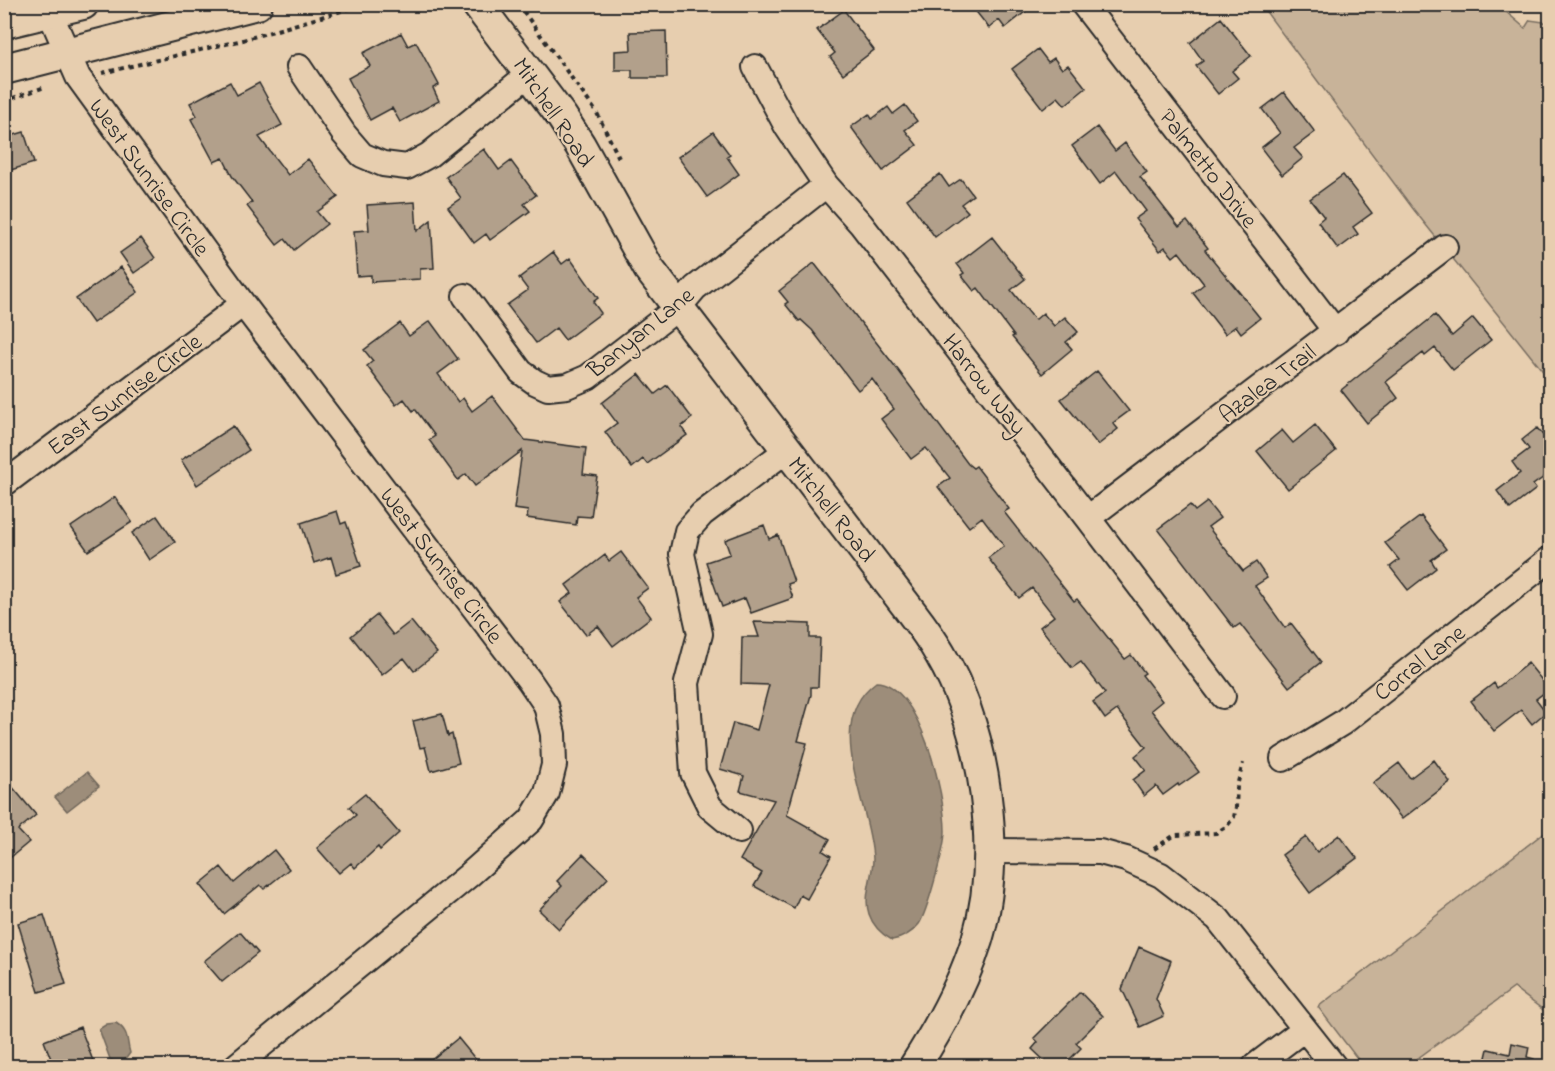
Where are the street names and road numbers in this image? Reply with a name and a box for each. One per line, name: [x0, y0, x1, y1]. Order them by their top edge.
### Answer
street label: Mitchell Road: [502, 51, 602, 176]
street label: West Sunrise Circle: [79, 92, 217, 265]
street label: Palmetto Drive: [1149, 102, 1265, 237]
street label: Banyan Lane: [579, 279, 704, 390]
street label: East Sunrise Circle: [41, 326, 210, 466]
street label: Harrow Way: [931, 327, 1034, 445]
street label: Azalea Trail: [1212, 337, 1325, 433]
street label: Mitchell Road: [777, 450, 883, 571]
street label: West Sunrise Circle: [370, 481, 511, 652]
street label: Corral Lane: [1367, 617, 1474, 711]

